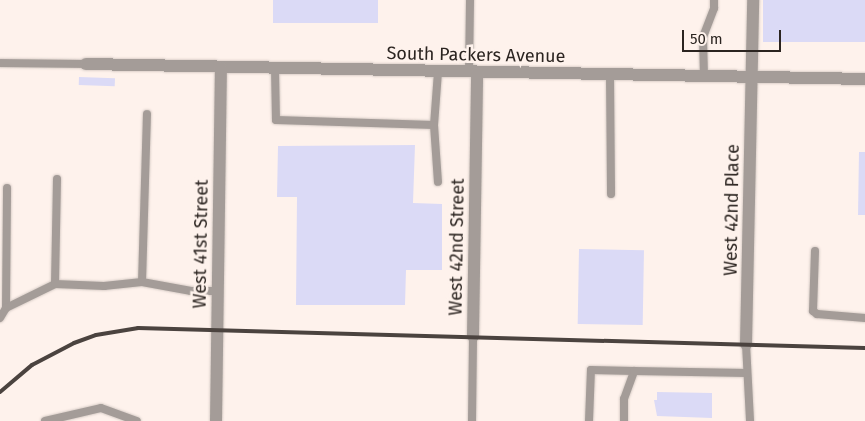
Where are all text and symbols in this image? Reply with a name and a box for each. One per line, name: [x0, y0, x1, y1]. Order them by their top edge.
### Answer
scale bar: [685, 20, 784, 52]
text: 50 m: [690, 30, 723, 48]
street label: South Packers Avenue: [386, 43, 566, 67]
street label: West 42nd Place: [720, 144, 744, 276]
street label: West 42nd Street: [445, 178, 469, 316]
street label: West 41st Street: [189, 179, 213, 309]

